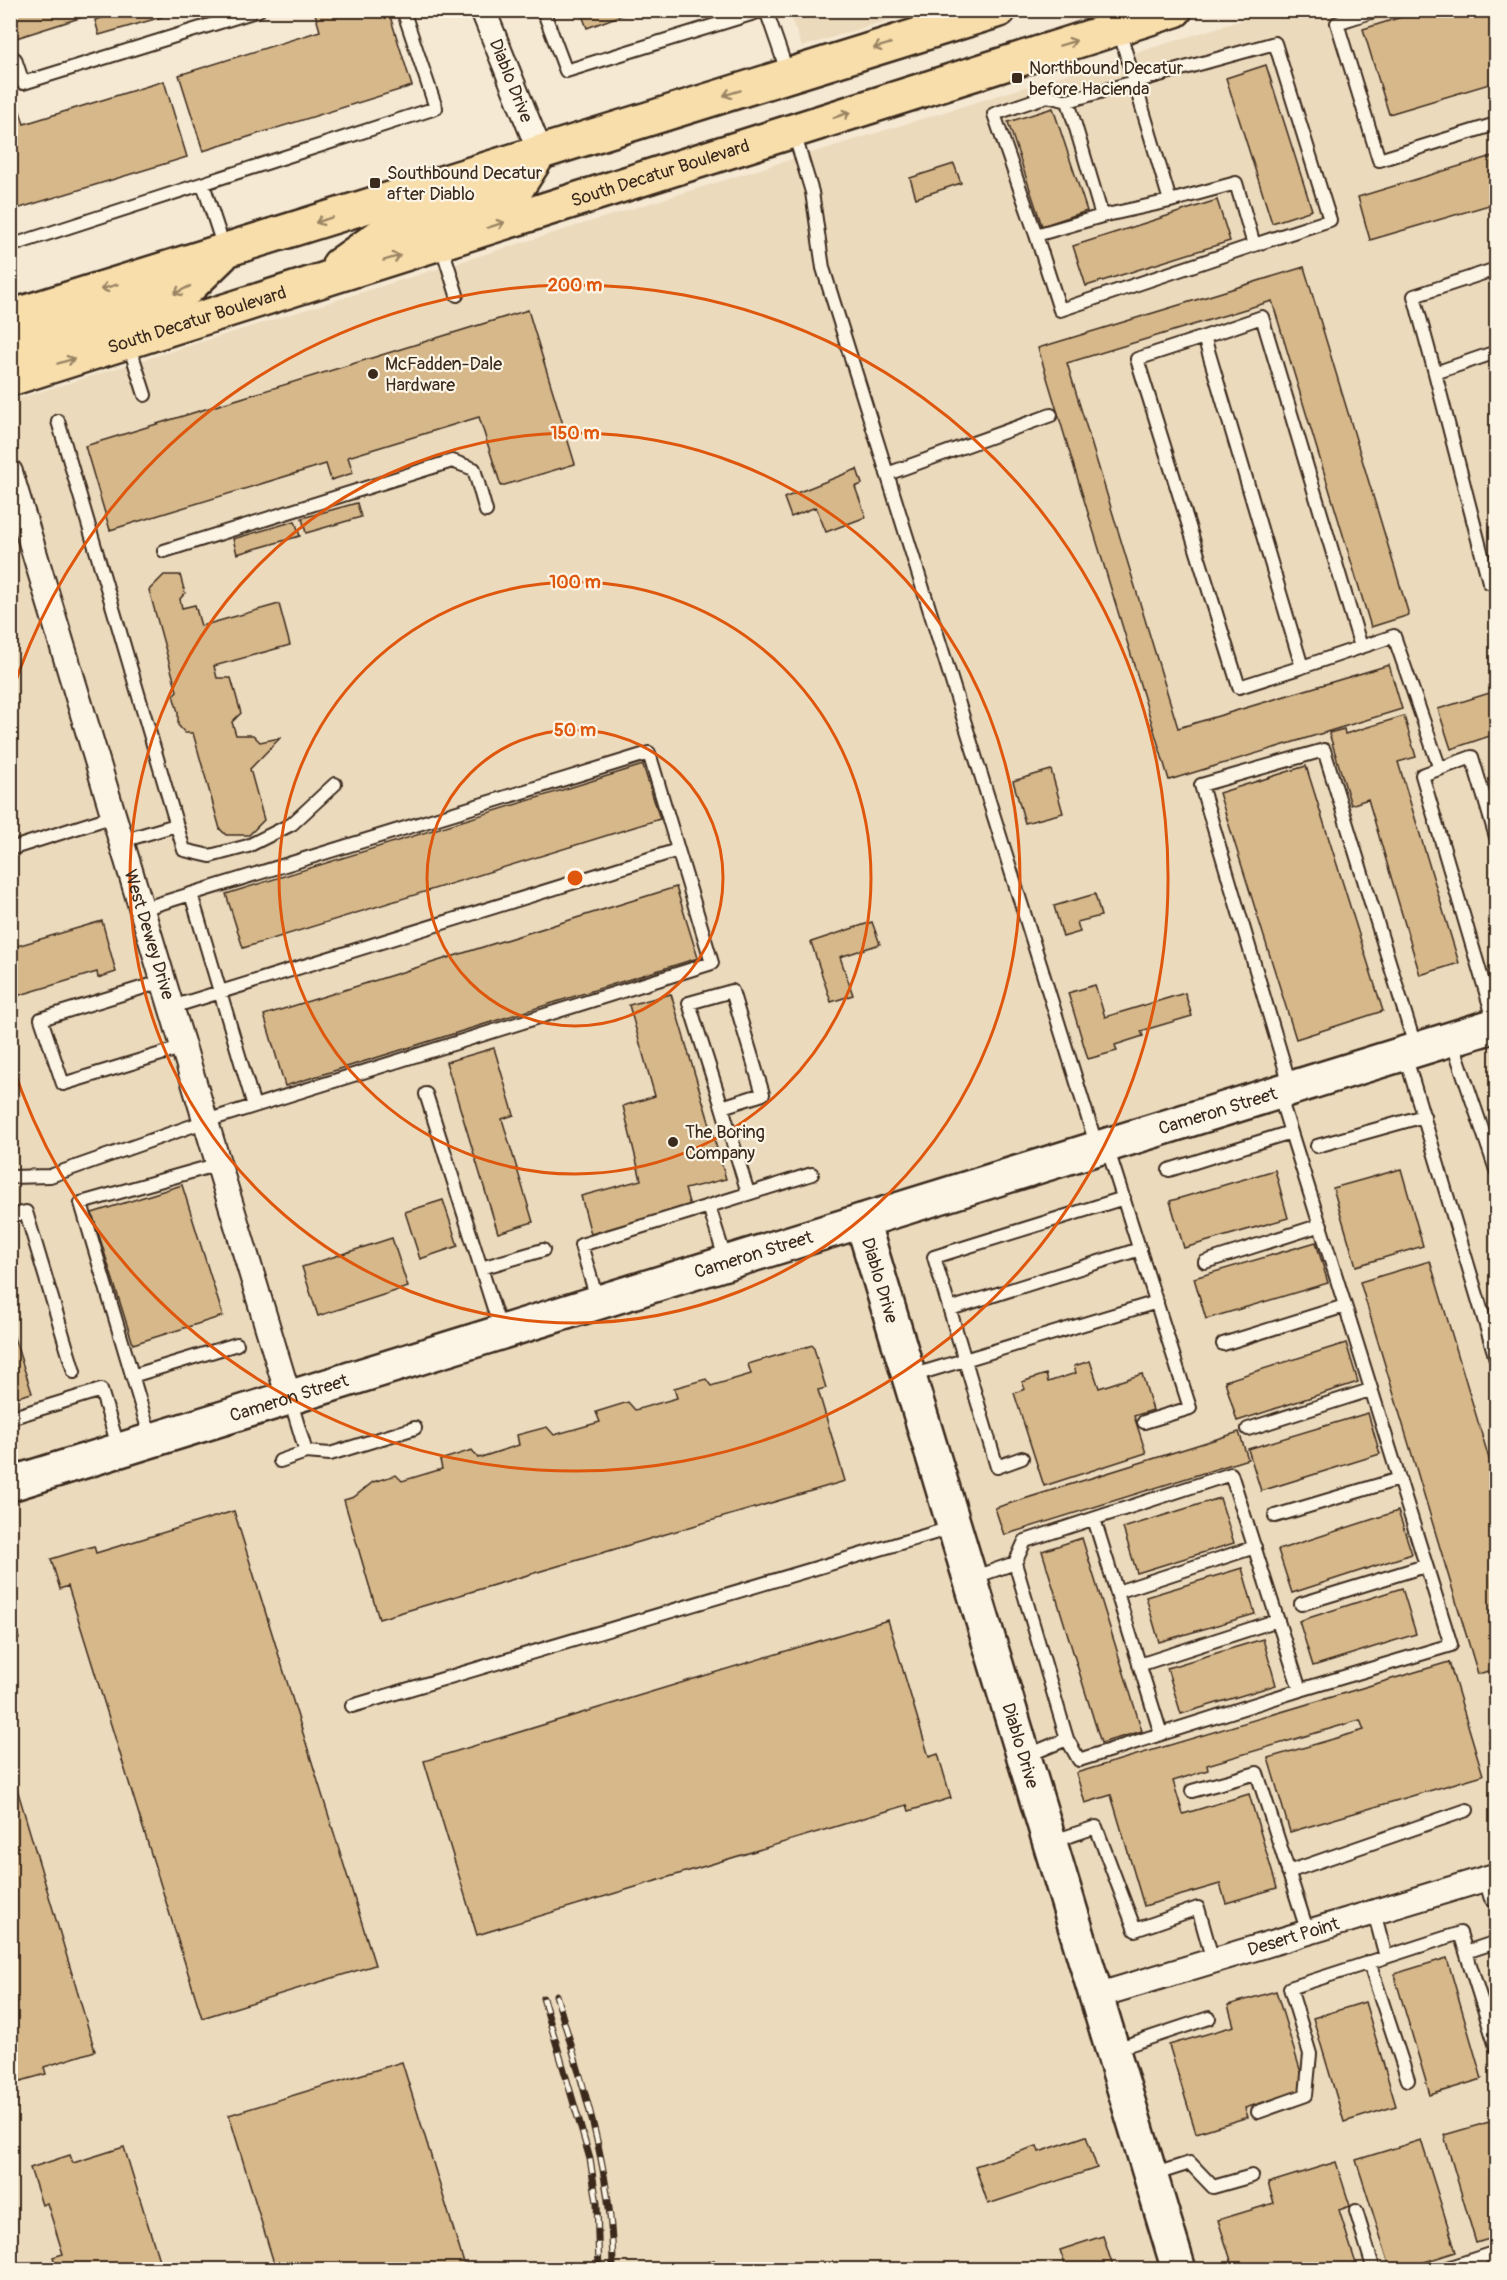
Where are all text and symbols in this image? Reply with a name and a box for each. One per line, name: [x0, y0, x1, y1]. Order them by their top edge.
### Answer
street label: Diablo Drive: [484, 35, 538, 126]
one-way arrow: [1058, 37, 1077, 48]
one-way arrow: [873, 41, 892, 52]
place label: Northbound Decatur before Hacienda: [1029, 57, 1184, 101]
marker: Northbound Decatur before Hacienda: [1010, 71, 1024, 85]
one-way arrow: [723, 88, 742, 99]
one-way arrow: [832, 108, 851, 119]
street label: South Decatur Boulevard: [568, 134, 752, 212]
place label: Southbound Decatur after Diablo: [387, 162, 543, 206]
marker: Southbound Decatur after Diablo: [368, 176, 382, 190]
one-way arrow: [315, 215, 334, 226]
one-way arrow: [486, 218, 505, 229]
one-way arrow: [382, 252, 401, 263]
text: 200 m: [548, 274, 602, 297]
street label: South Decatur Boulevard: [105, 281, 289, 359]
one-way arrow: [100, 282, 119, 293]
one-way arrow: [173, 284, 191, 296]
place label: McFadden-Dale Hardware: [385, 353, 502, 397]
one-way arrow: [56, 355, 75, 366]
marker: McFadden-Dale Hardware: [366, 367, 380, 381]
text: 150 m: [551, 422, 600, 445]
text: 100 m: [549, 571, 601, 594]
text: 50 m: [554, 719, 596, 742]
street label: West Dewey Drive: [119, 867, 180, 1002]
centre of rings: [565, 868, 585, 888]
street label: Cameron Street: [1156, 1082, 1281, 1140]
place label: The Boring Company: [685, 1121, 765, 1165]
marker: The Boring Company: [666, 1135, 680, 1149]
street label: Cameron Street: [691, 1225, 816, 1284]
street label: Diablo Drive: [856, 1235, 904, 1326]
street label: Cameron Street: [227, 1368, 352, 1427]
street label: Diablo Drive: [997, 1700, 1044, 1791]
street label: Desert Point: [1245, 1912, 1343, 1961]

